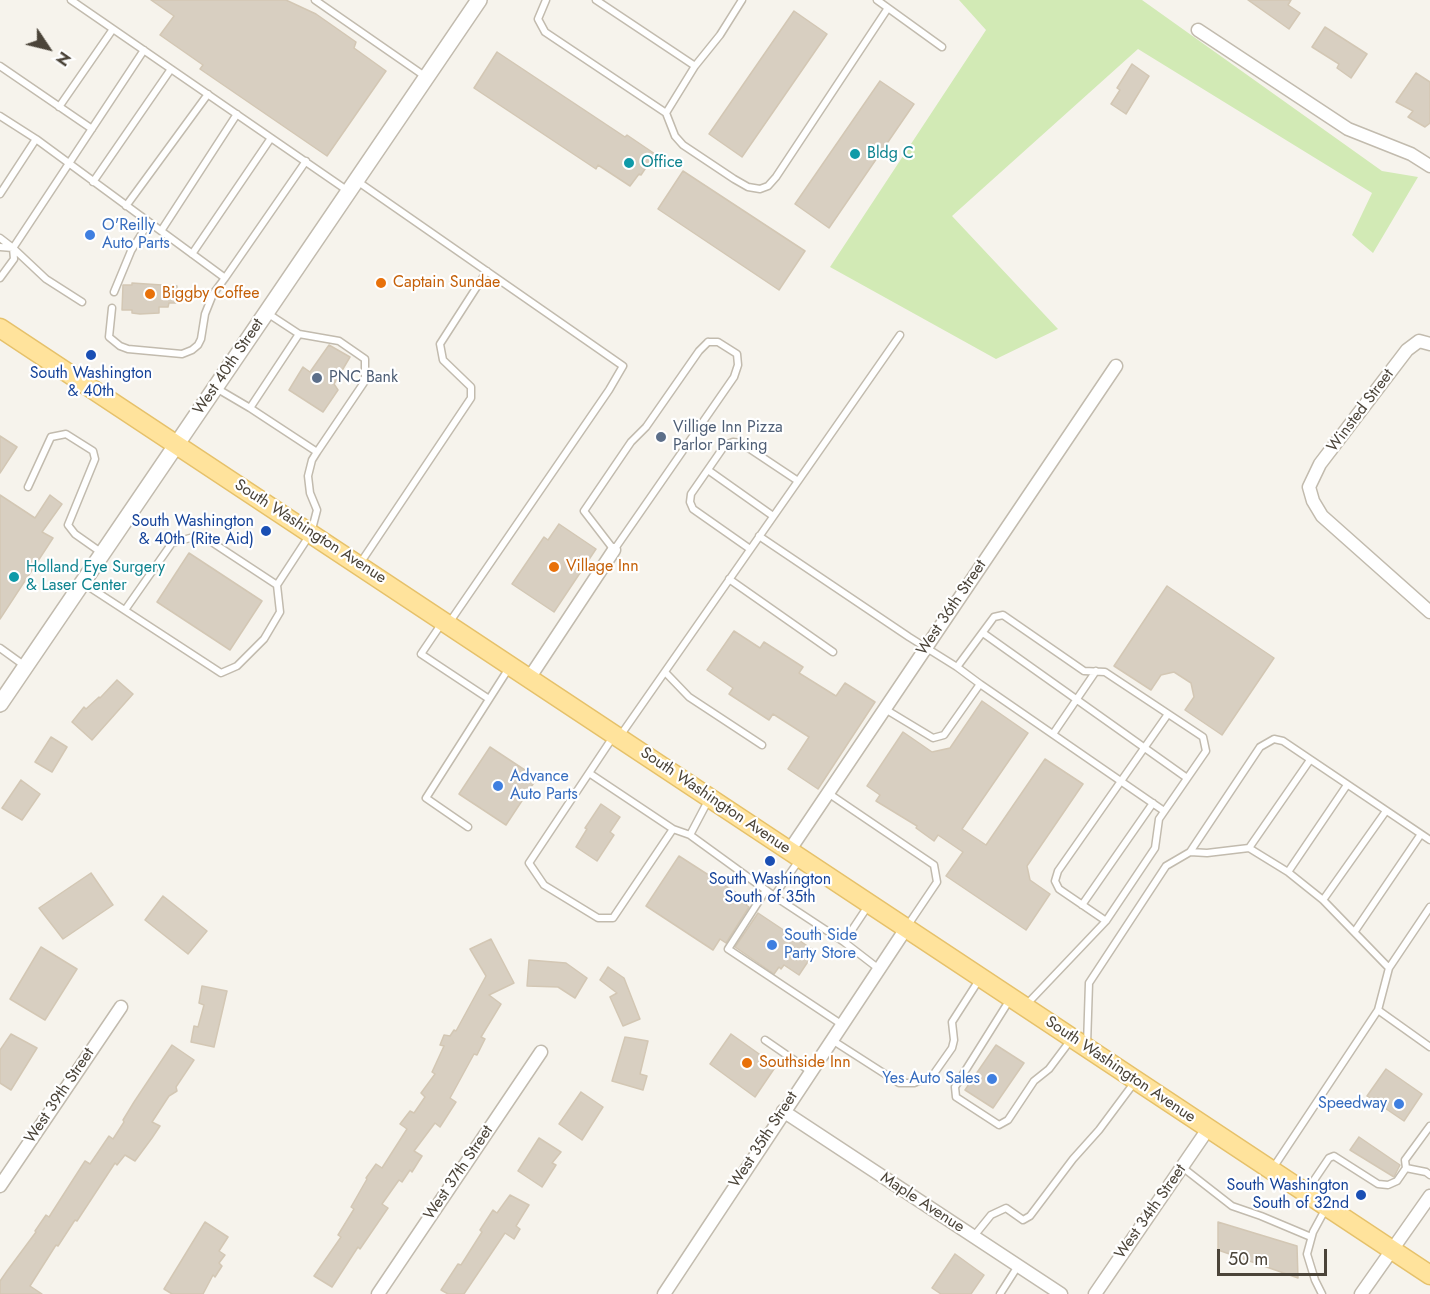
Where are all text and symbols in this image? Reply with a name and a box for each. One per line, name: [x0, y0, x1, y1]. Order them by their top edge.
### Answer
north arrow: [18, 18, 78, 78]
text: N: [50, 47, 76, 70]
place label: Bldg C: [867, 144, 914, 164]
marker: Bldg C: [848, 147, 862, 161]
place label: Office: [641, 153, 683, 173]
marker: Office: [622, 156, 636, 170]
place label: O'Reilly Auto Parts: [102, 216, 170, 254]
marker: O'Reilly Auto Parts: [83, 228, 97, 242]
place label: Captain Sundae: [393, 273, 500, 293]
marker: Captain Sundae: [374, 276, 388, 290]
place label: Biggby Coffee: [162, 284, 259, 304]
marker: Biggby Coffee: [143, 287, 157, 301]
street label: West 40th Street: [190, 315, 268, 419]
marker: South Washington & 40th: [84, 348, 98, 362]
place label: South Washington & 40th: [30, 364, 152, 402]
street label: Winsted Street: [1324, 366, 1398, 456]
place label: PNC Bank: [329, 368, 398, 388]
marker: PNC Bank: [310, 371, 324, 385]
place label: Villige Inn Pizza Parlor Parking: [673, 418, 783, 456]
marker: Villige Inn Pizza Parlor Parking: [654, 430, 668, 444]
street label: South Washington Avenue: [231, 476, 389, 588]
place label: South Washington & 40th (Rite Aid): [132, 512, 254, 550]
marker: South Washington & 40th (Rite Aid): [259, 524, 273, 538]
place label: Village Inn: [566, 557, 639, 577]
street label: West 36th Street: [913, 557, 991, 659]
place label: Holland Eye Surgery & Laser Center: [26, 558, 165, 596]
marker: Village Inn: [547, 560, 561, 574]
marker: Holland Eye Surgery & Laser Center: [7, 570, 21, 584]
street label: South Washington Avenue: [636, 744, 794, 858]
place label: Advance Auto Parts: [510, 767, 578, 805]
marker: Advance Auto Parts: [491, 779, 505, 793]
marker: South Washington South of 35th: [763, 854, 777, 868]
place label: South Washington South of 35th: [709, 870, 831, 908]
place label: South Side Party Store: [784, 926, 857, 964]
marker: South Side Party Store: [765, 938, 779, 952]
street label: South Washington Avenue: [1041, 1013, 1199, 1127]
street label: West 39th Street: [21, 1045, 99, 1147]
place label: Southside Inn: [759, 1053, 851, 1073]
marker: Southside Inn: [740, 1056, 754, 1070]
place label: Yes Auto Sales: [882, 1069, 980, 1089]
marker: Yes Auto Sales: [985, 1072, 999, 1086]
street label: West 35th Street: [726, 1088, 802, 1192]
place label: Speedway: [1318, 1094, 1387, 1114]
marker: Speedway: [1392, 1097, 1406, 1111]
street label: West 37th Street: [420, 1122, 498, 1224]
street label: West 34th Street: [1111, 1161, 1191, 1263]
street label: Maple Avenue: [876, 1169, 968, 1237]
place label: South Washington South of 32nd: [1227, 1176, 1349, 1214]
marker: South Washington South of 32nd: [1354, 1188, 1368, 1202]
scale bar: [1220, 1237, 1330, 1275]
text: 50 m: [1228, 1246, 1268, 1272]

